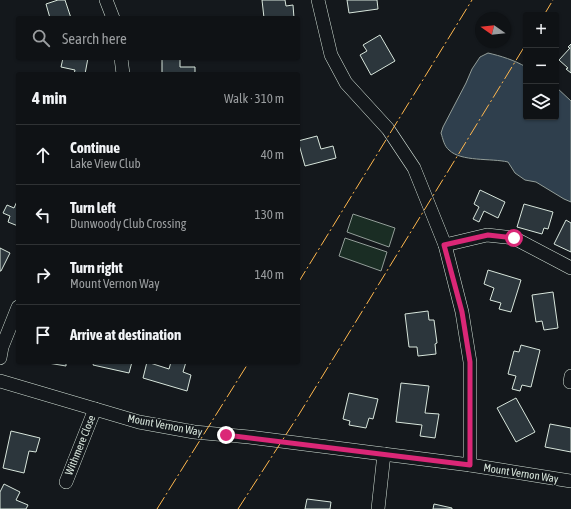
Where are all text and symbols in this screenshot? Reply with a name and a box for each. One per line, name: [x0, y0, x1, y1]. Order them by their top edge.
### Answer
north arrow: [475, 12, 511, 48]
map controls: [523, 12, 559, 120]
button: +: [523, 12, 559, 48]
search box: [16, 16, 300, 60]
icon: search: [30, 27, 52, 49]
text: Search here: [62, 30, 127, 47]
button: −: [523, 48, 559, 84]
button: layers: [523, 84, 559, 120]
text: 4 min: [32, 88, 67, 108]
text: Walk · 310 m: [224, 91, 284, 106]
text: Continue: [70, 139, 120, 156]
icon: ahead: [32, 144, 54, 166]
text: 40 m: [261, 147, 284, 162]
text: Lake View Club: [70, 156, 141, 171]
text: Turn left: [70, 199, 116, 216]
icon: left: [32, 204, 54, 226]
text: 130 m: [255, 207, 284, 222]
text: Dunwoody Club Crossing: [70, 216, 186, 231]
route start: [505, 229, 523, 247]
text: Turn right: [70, 259, 123, 276]
icon: right: [32, 264, 54, 286]
text: 140 m: [255, 267, 284, 282]
text: Mount Vernon Way: [70, 276, 160, 291]
icon: arrive: [32, 324, 54, 346]
text: Arrive at destination: [70, 326, 181, 343]
street label: Mount Vernon Way: [127, 412, 204, 438]
street label: Withmere Close: [63, 413, 97, 477]
route end: [217, 426, 235, 444]
street label: Mount Vernon Way: [483, 461, 560, 485]

